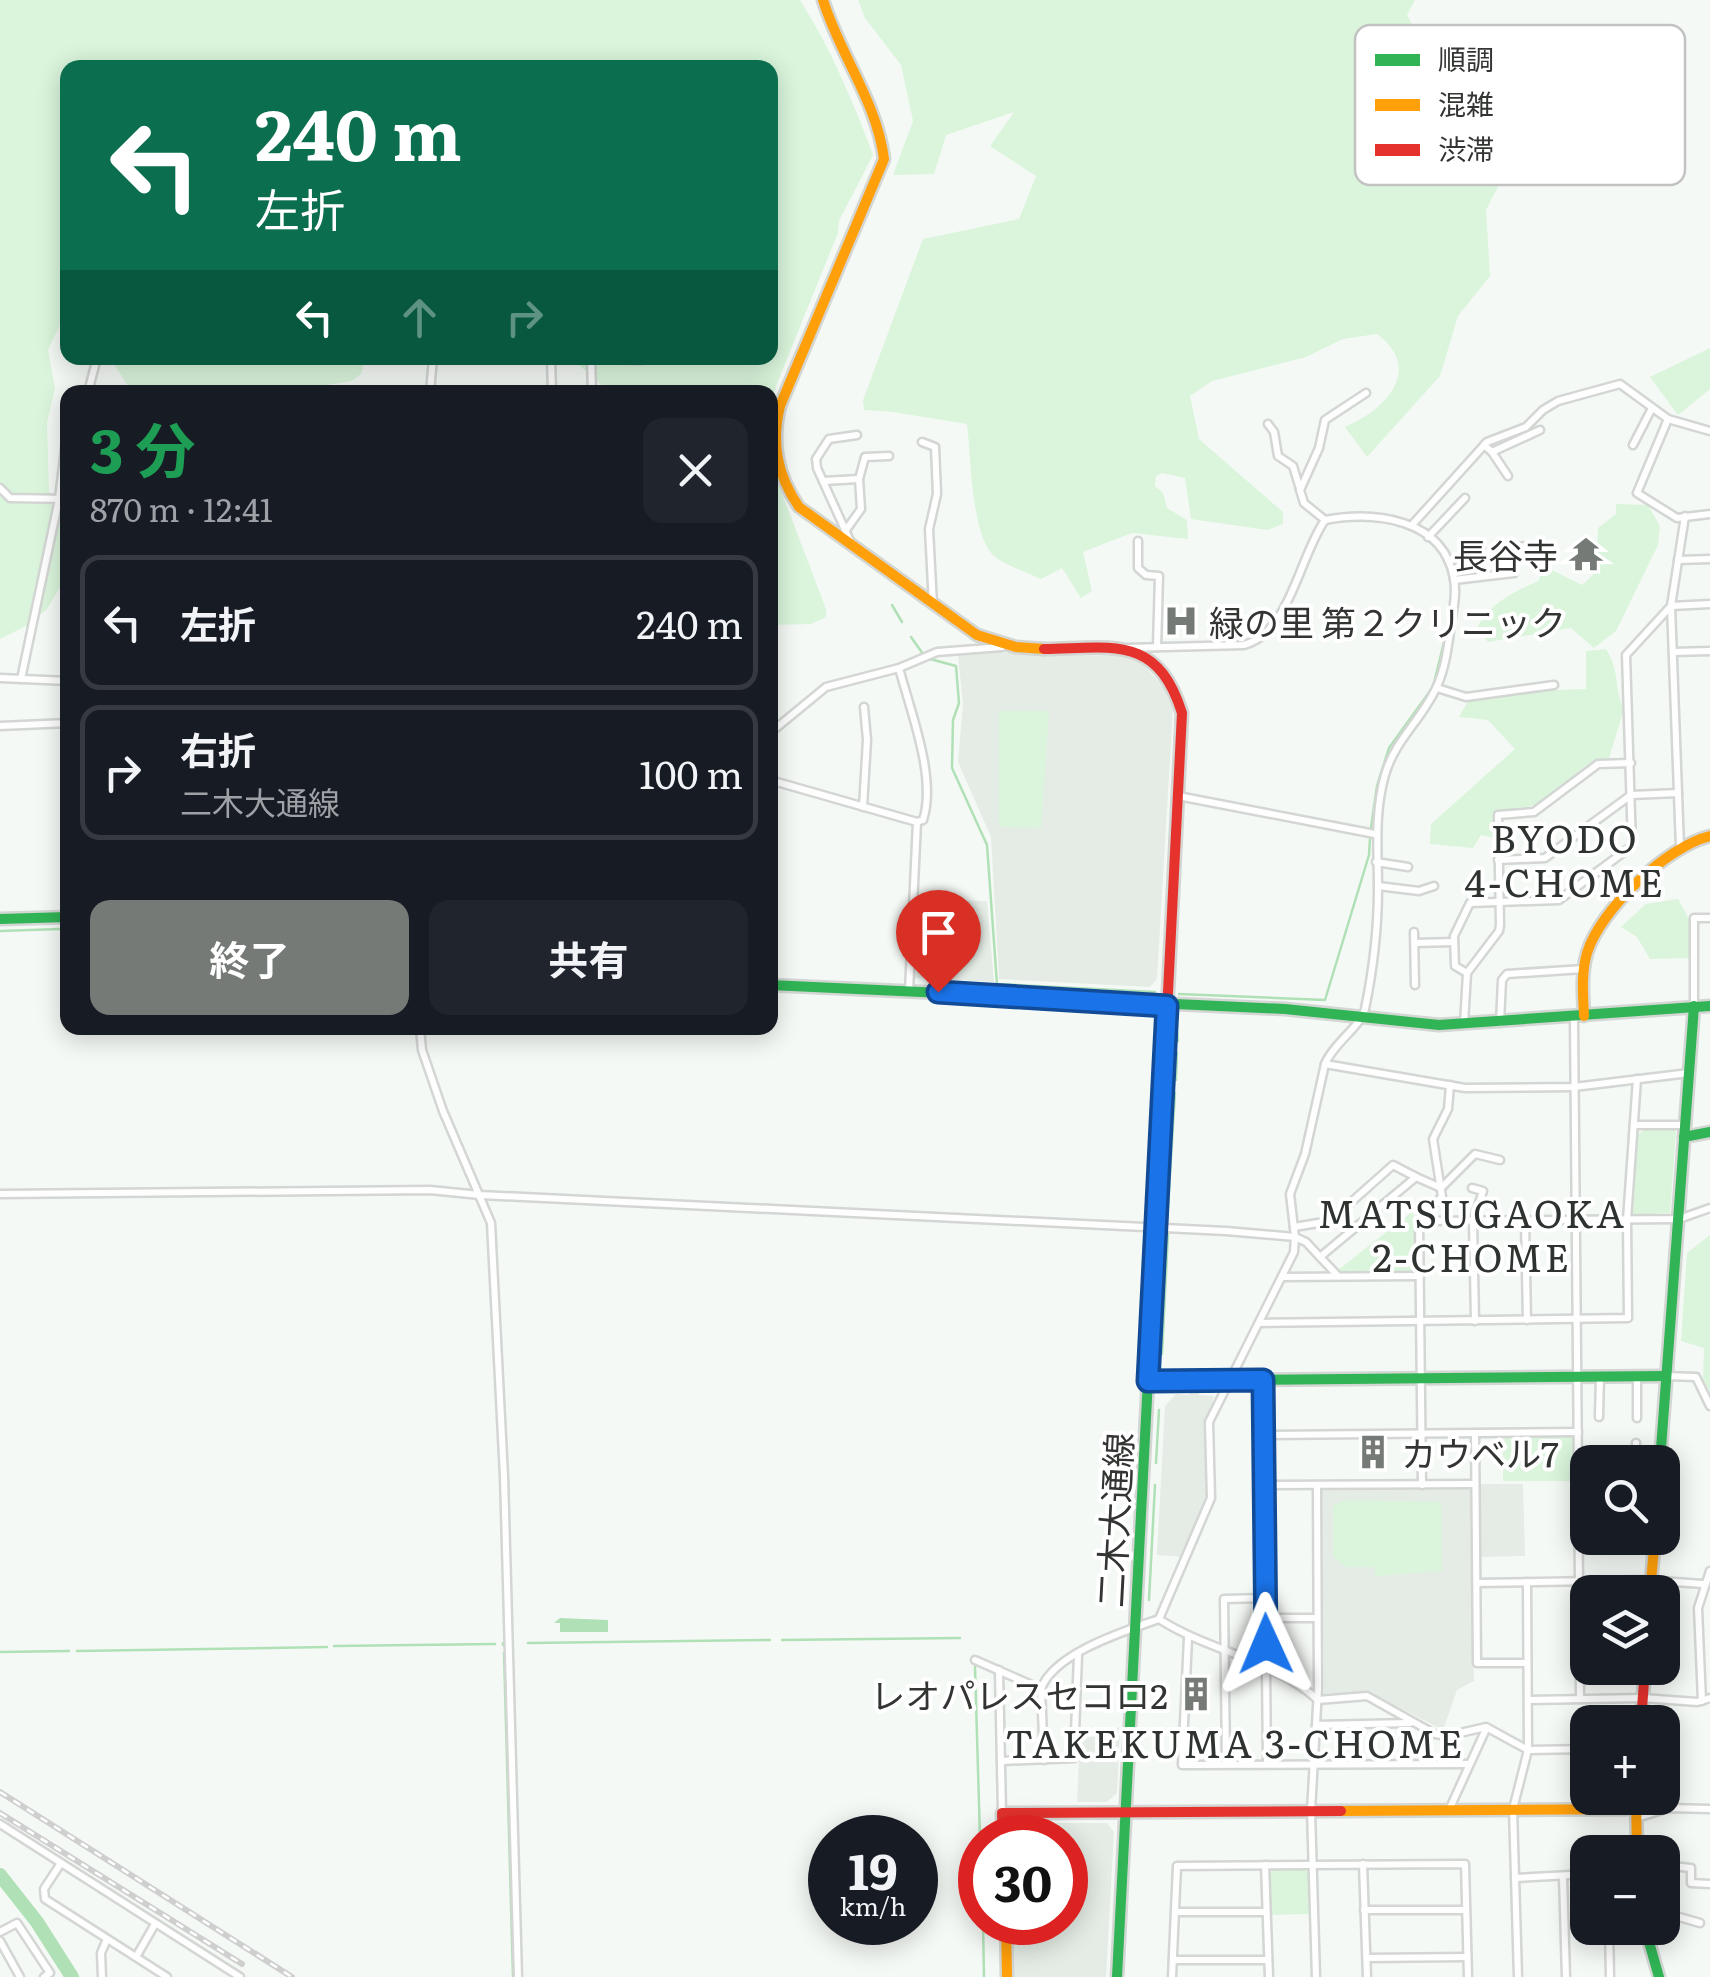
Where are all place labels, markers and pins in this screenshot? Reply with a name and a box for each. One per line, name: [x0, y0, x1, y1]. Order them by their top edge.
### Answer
place label: 長谷寺: [1453, 528, 1558, 580]
temple icon: 長谷寺: [1567, 535, 1605, 573]
place label: 緑の里 第２クリニック: [1209, 595, 1566, 647]
hospital icon: 緑の里 第２クリニック: [1162, 602, 1200, 640]
pin: [896, 890, 981, 993]
place label: カウベル7: [1401, 1426, 1559, 1478]
building icon: カウベル7: [1354, 1433, 1392, 1471]
place label: レオパレスセコロ2: [870, 1668, 1168, 1720]
building icon: レオパレスセコロ2: [1177, 1675, 1215, 1713]

